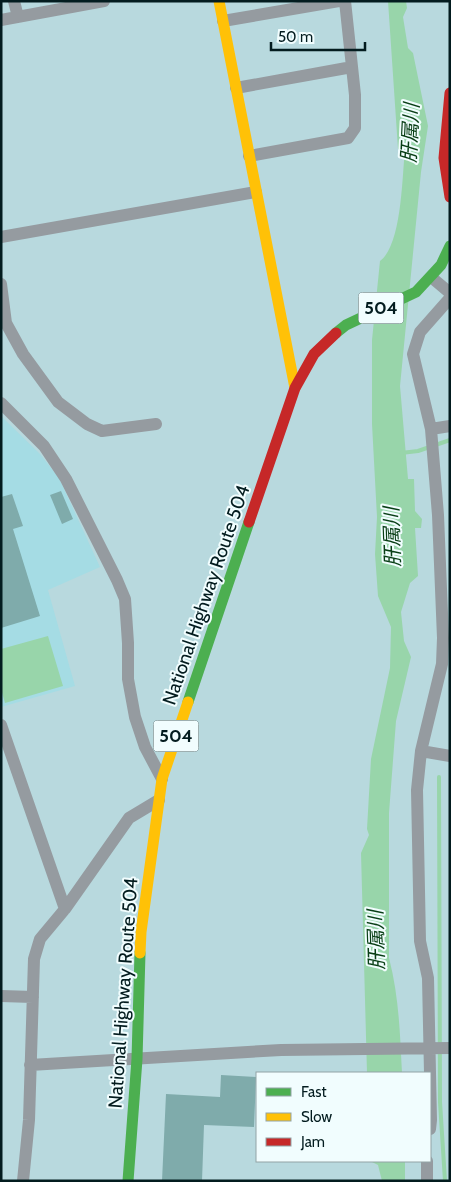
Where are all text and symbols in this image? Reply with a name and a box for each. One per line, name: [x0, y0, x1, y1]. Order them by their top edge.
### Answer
scale bar: [271, 20, 365, 52]
text: 50 m: [278, 28, 313, 46]
water label: 肝属川: [396, 100, 424, 164]
road number: 504: [358, 292, 404, 324]
street label: National Highway Route 504: [158, 482, 254, 708]
water label: 肝属川: [379, 505, 405, 567]
road number: 504: [154, 720, 198, 751]
street label: National Highway Route 504: [103, 877, 143, 1109]
water label: 肝属川: [363, 908, 389, 970]
legend: [256, 1072, 431, 1162]
text: Fast: [301, 1083, 326, 1101]
text: Slow: [301, 1108, 332, 1126]
text: Jam: [300, 1133, 325, 1151]

